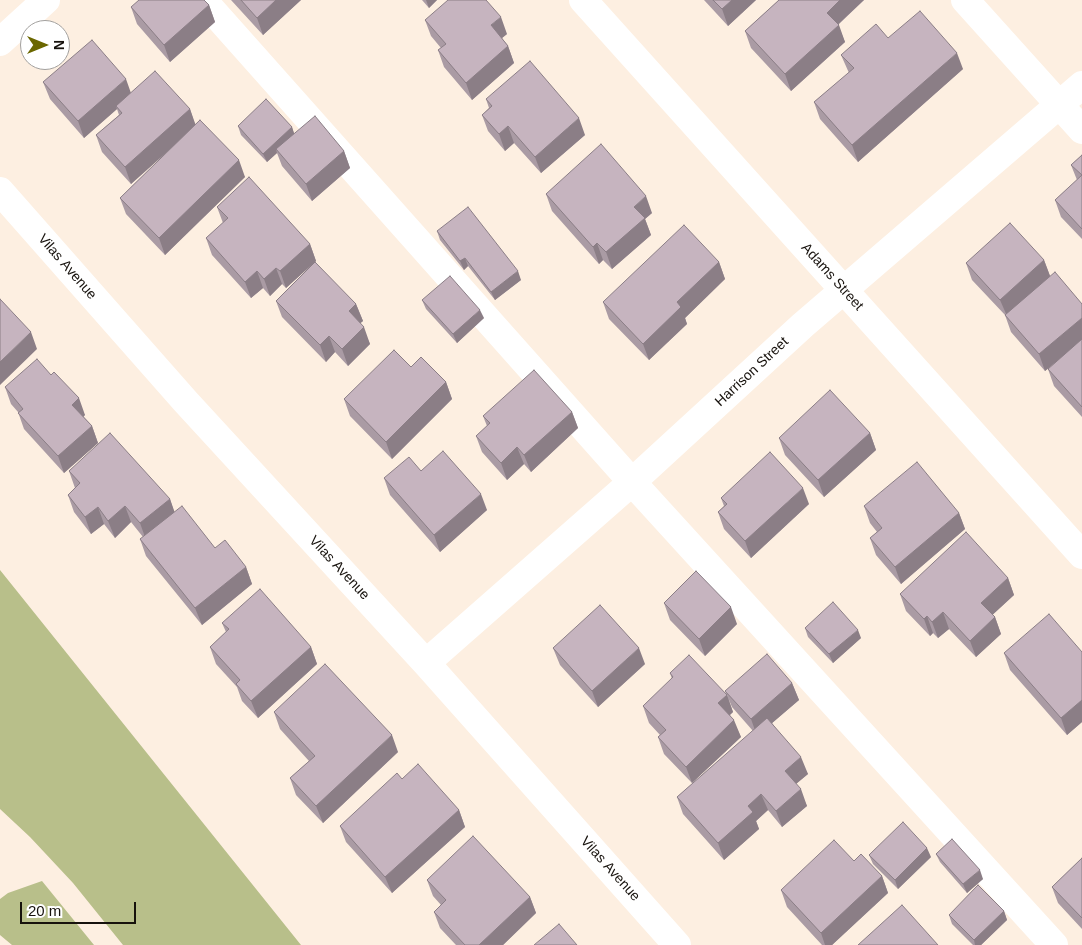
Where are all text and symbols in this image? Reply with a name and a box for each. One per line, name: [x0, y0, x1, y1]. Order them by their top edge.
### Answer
north arrow: [20, 20, 70, 70]
text: N: [51, 40, 67, 50]
street label: Vilas Avenue: [34, 231, 100, 303]
street label: Adams Street: [797, 240, 867, 314]
street label: Harrison Street: [712, 334, 792, 410]
street label: Vilas Avenue: [305, 533, 373, 603]
street label: Vilas Avenue: [577, 833, 643, 905]
scale bar: [22, 892, 139, 924]
text: 20 m: [28, 902, 61, 919]

